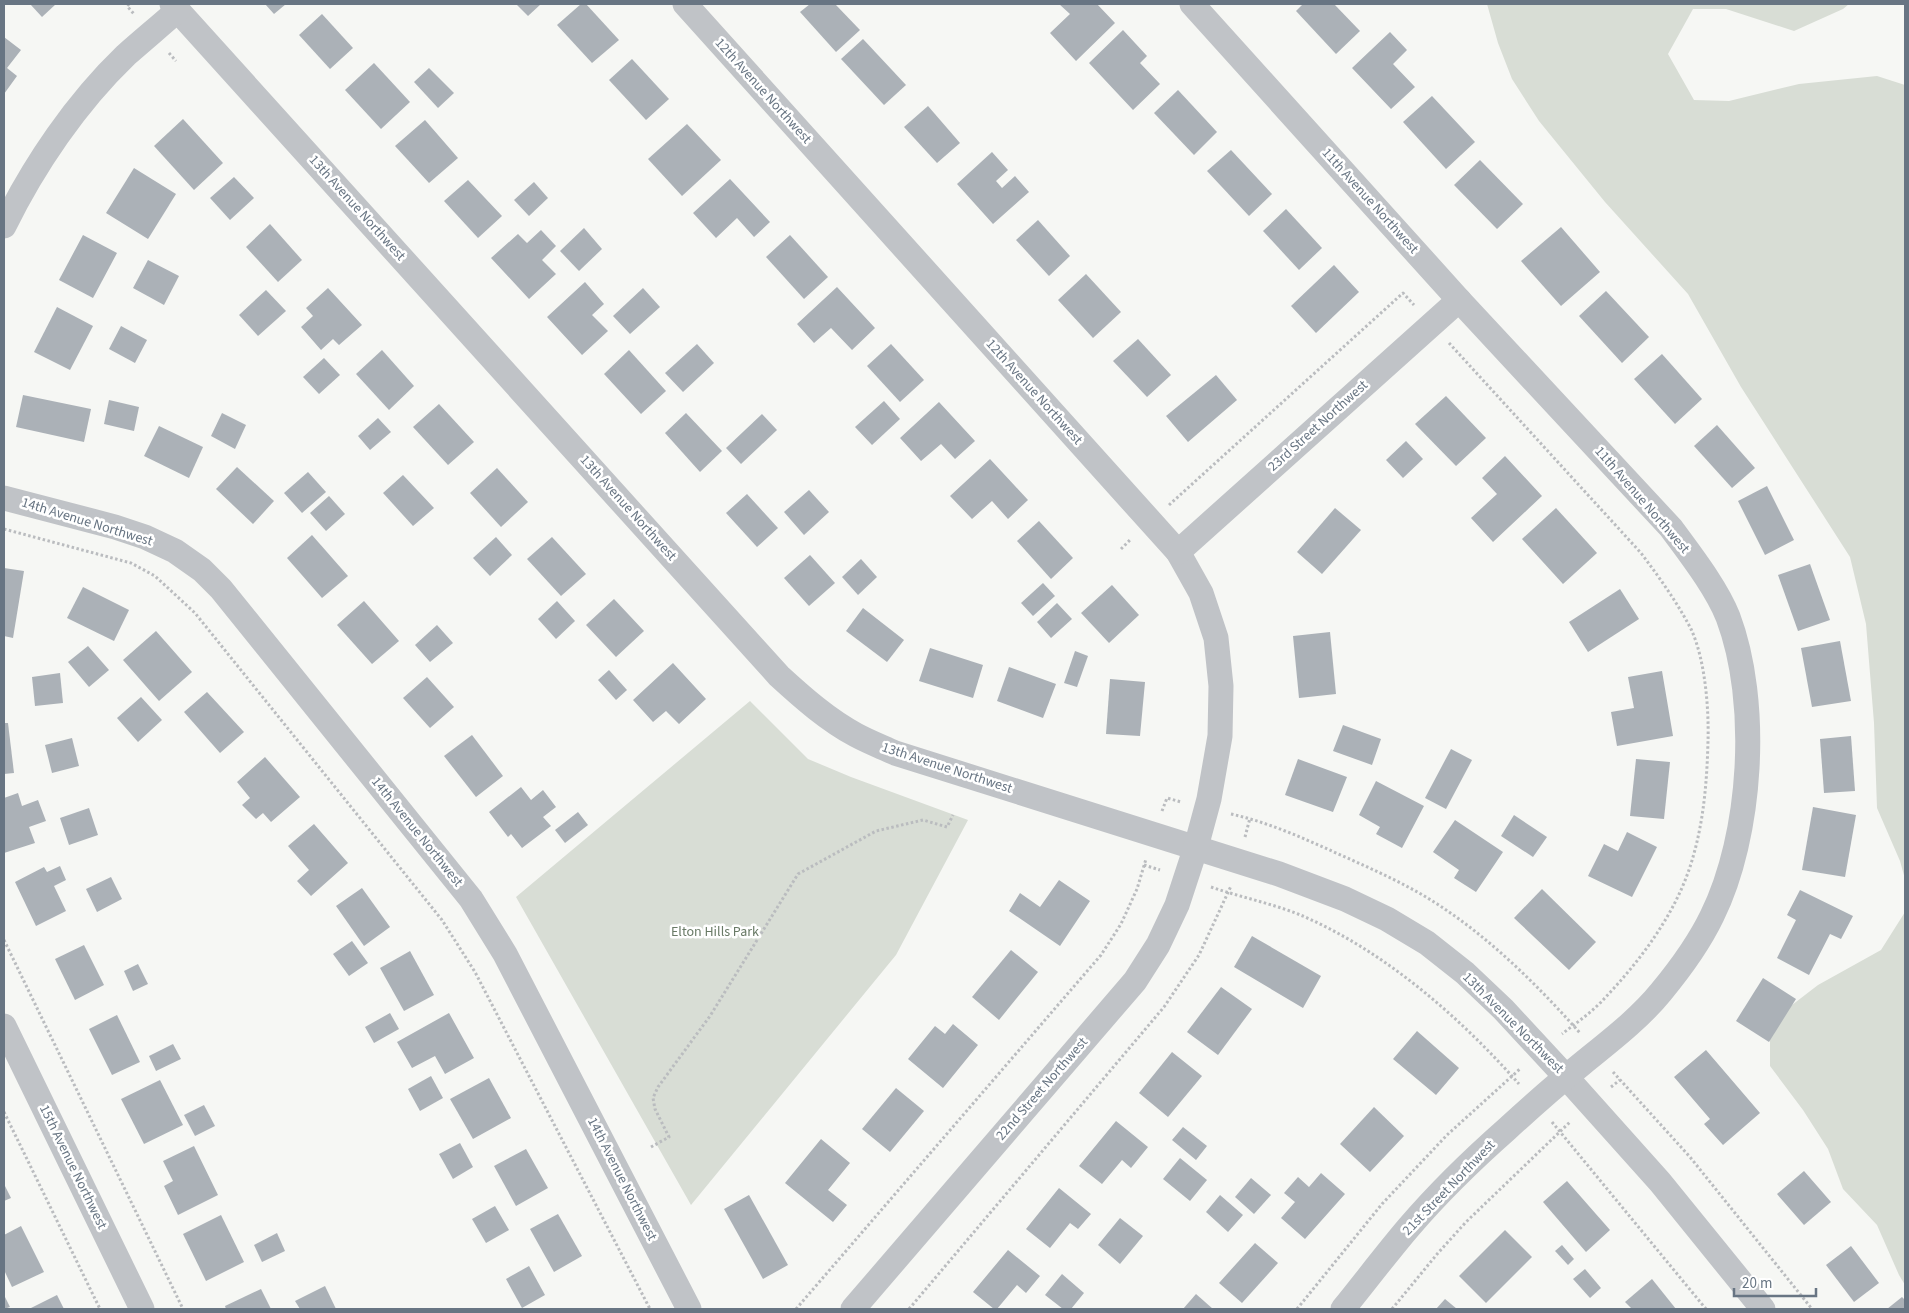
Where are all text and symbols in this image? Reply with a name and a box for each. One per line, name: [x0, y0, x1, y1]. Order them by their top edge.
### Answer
street label: 12th Avenue Northwest: [710, 34, 816, 148]
street label: 11th Avenue Northwest: [1317, 144, 1423, 258]
street label: 13th Avenue Northwest: [304, 151, 410, 265]
street label: 12th Avenue Northwest: [981, 335, 1087, 449]
street label: 23rd Street Northwest: [1264, 375, 1373, 476]
street label: 11th Avenue Northwest: [1590, 442, 1694, 558]
street label: 13th Avenue Northwest: [575, 451, 681, 565]
street label: 14th Avenue Northwest: [19, 493, 155, 552]
street label: 13th Avenue Northwest: [879, 737, 1015, 799]
street label: 14th Avenue Northwest: [366, 773, 468, 891]
park label: Elton Hills Park: [671, 922, 759, 942]
street label: 13th Avenue Northwest: [1458, 968, 1568, 1078]
street label: 22nd Street Northwest: [991, 1033, 1093, 1145]
street label: 15th Avenue Northwest: [34, 1101, 112, 1233]
street label: 14th Avenue Northwest: [582, 1114, 662, 1244]
street label: 21st Street Northwest: [1398, 1136, 1500, 1240]
scale bar: [1734, 1266, 1816, 1298]
text: 20 m: [1742, 1273, 1772, 1294]

